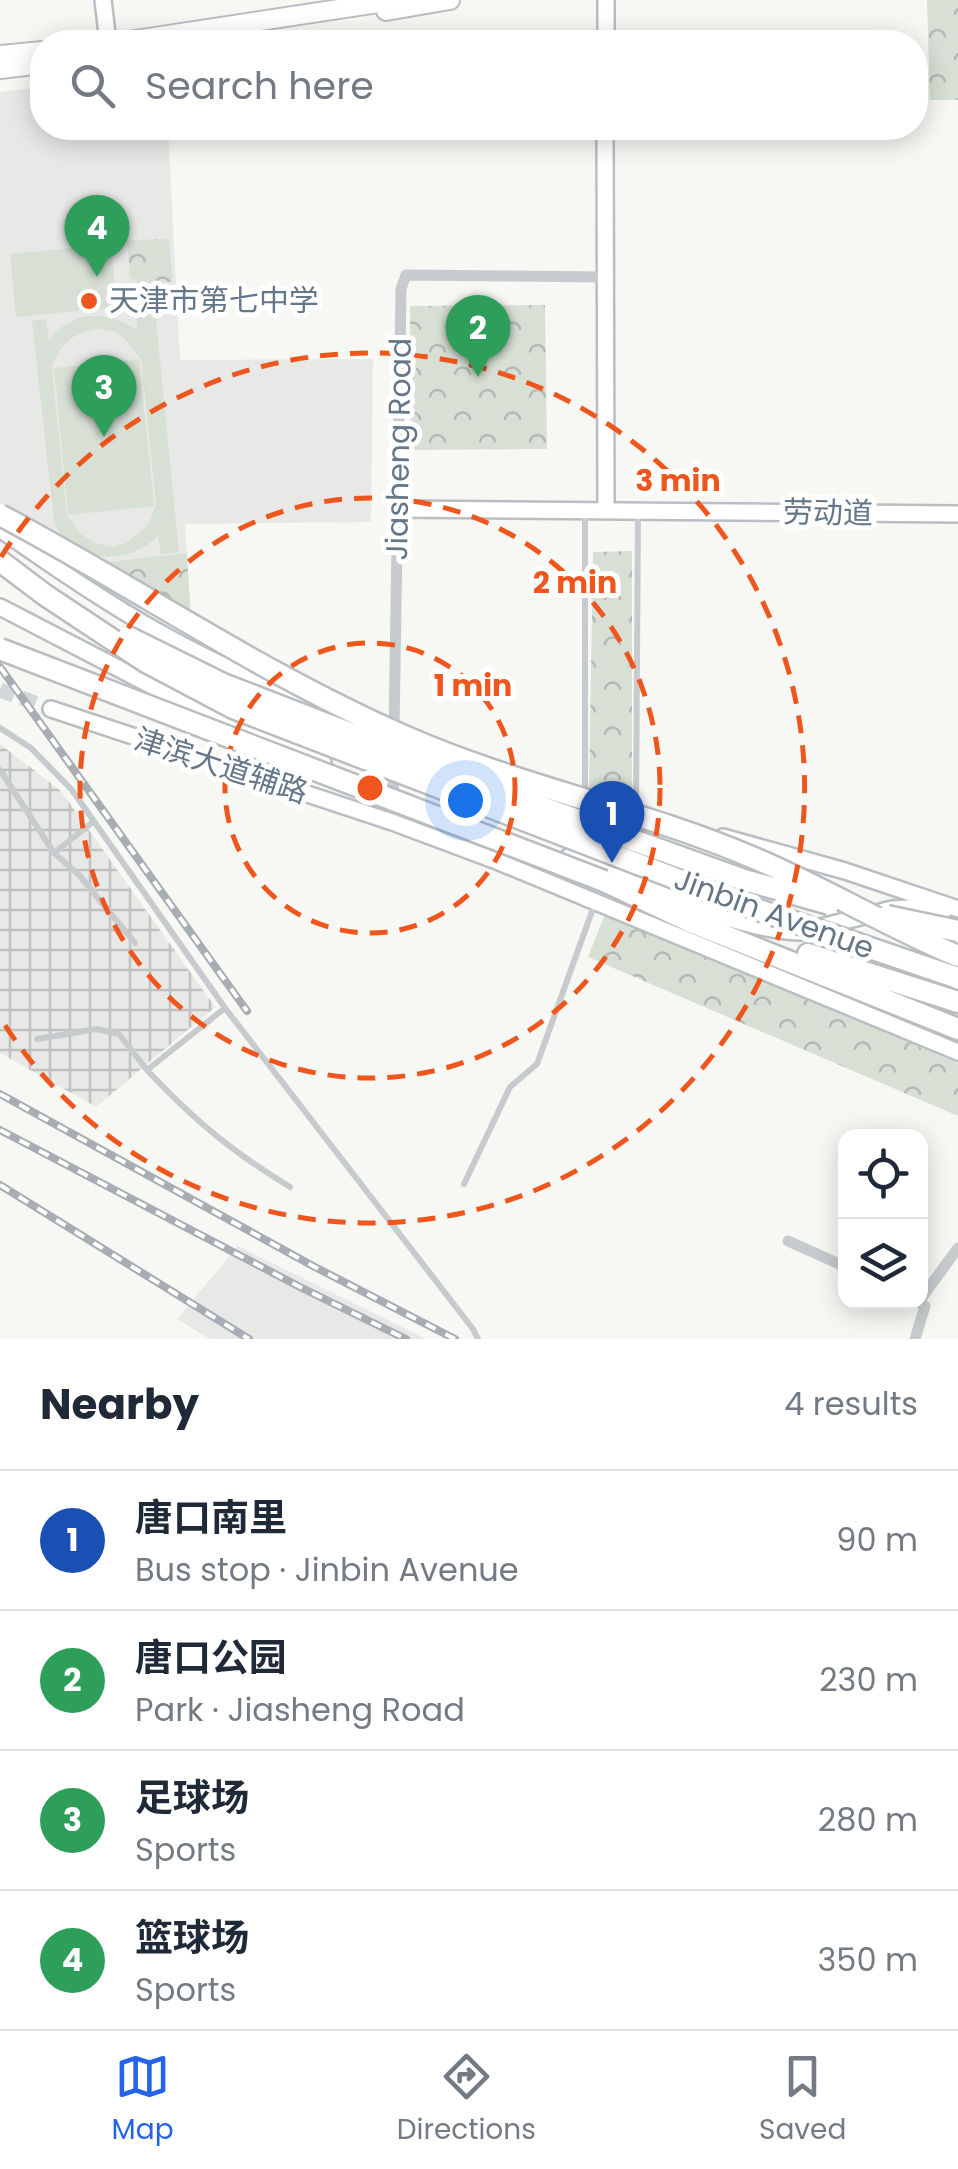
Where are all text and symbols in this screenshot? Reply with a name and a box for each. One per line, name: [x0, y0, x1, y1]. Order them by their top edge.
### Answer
search box: [30, 30, 928, 140]
icon: search: [65, 58, 120, 113]
text: Search here: [145, 59, 374, 112]
pin: 4: [64, 194, 130, 277]
place label: 天津市第七中学: [109, 279, 319, 322]
marker: 天津市第七中学: [78, 290, 100, 312]
pin: 2: [446, 294, 510, 377]
street label: Jiasheng Road: [375, 337, 422, 561]
pin: 3: [72, 354, 136, 437]
text: 3 min: [635, 459, 721, 502]
street label: 劳动道: [783, 490, 873, 535]
text: 2 min: [533, 561, 617, 604]
text: 1 min: [434, 664, 512, 707]
street label: 津滨大道辅路: [129, 717, 313, 814]
centre of rings: [352, 770, 388, 806]
your location: [440, 775, 491, 826]
pin: 1: [580, 780, 644, 863]
street label: Jinbin Avenue: [668, 857, 880, 970]
map controls: [838, 1129, 928, 1309]
button: locate: [838, 1129, 928, 1219]
button: layers: [838, 1219, 928, 1309]
text: Nearby: [40, 1375, 199, 1434]
text: 4 results: [784, 1381, 918, 1426]
text: 唐口南里: [135, 1491, 287, 1544]
text: 1: [66, 1517, 79, 1562]
text: 90 m: [836, 1517, 918, 1562]
text: Bus stop · Jinbin Avenue: [135, 1547, 519, 1592]
text: 唐口公园: [135, 1631, 287, 1684]
text: 2: [63, 1657, 82, 1702]
text: 230 m: [819, 1657, 918, 1702]
text: Park · Jiasheng Road: [135, 1687, 465, 1732]
text: 足球场: [135, 1771, 249, 1824]
text: 3: [63, 1797, 82, 1842]
text: 280 m: [818, 1797, 918, 1842]
text: Sports: [135, 1827, 236, 1872]
text: 篮球场: [135, 1911, 249, 1964]
text: 4: [62, 1937, 83, 1982]
text: 350 m: [817, 1937, 918, 1982]
text: Sports: [135, 1967, 236, 2012]
tab: Map: [112, 2049, 174, 2151]
tab: Directions: [397, 2049, 536, 2151]
tab: Saved: [759, 2049, 846, 2151]

